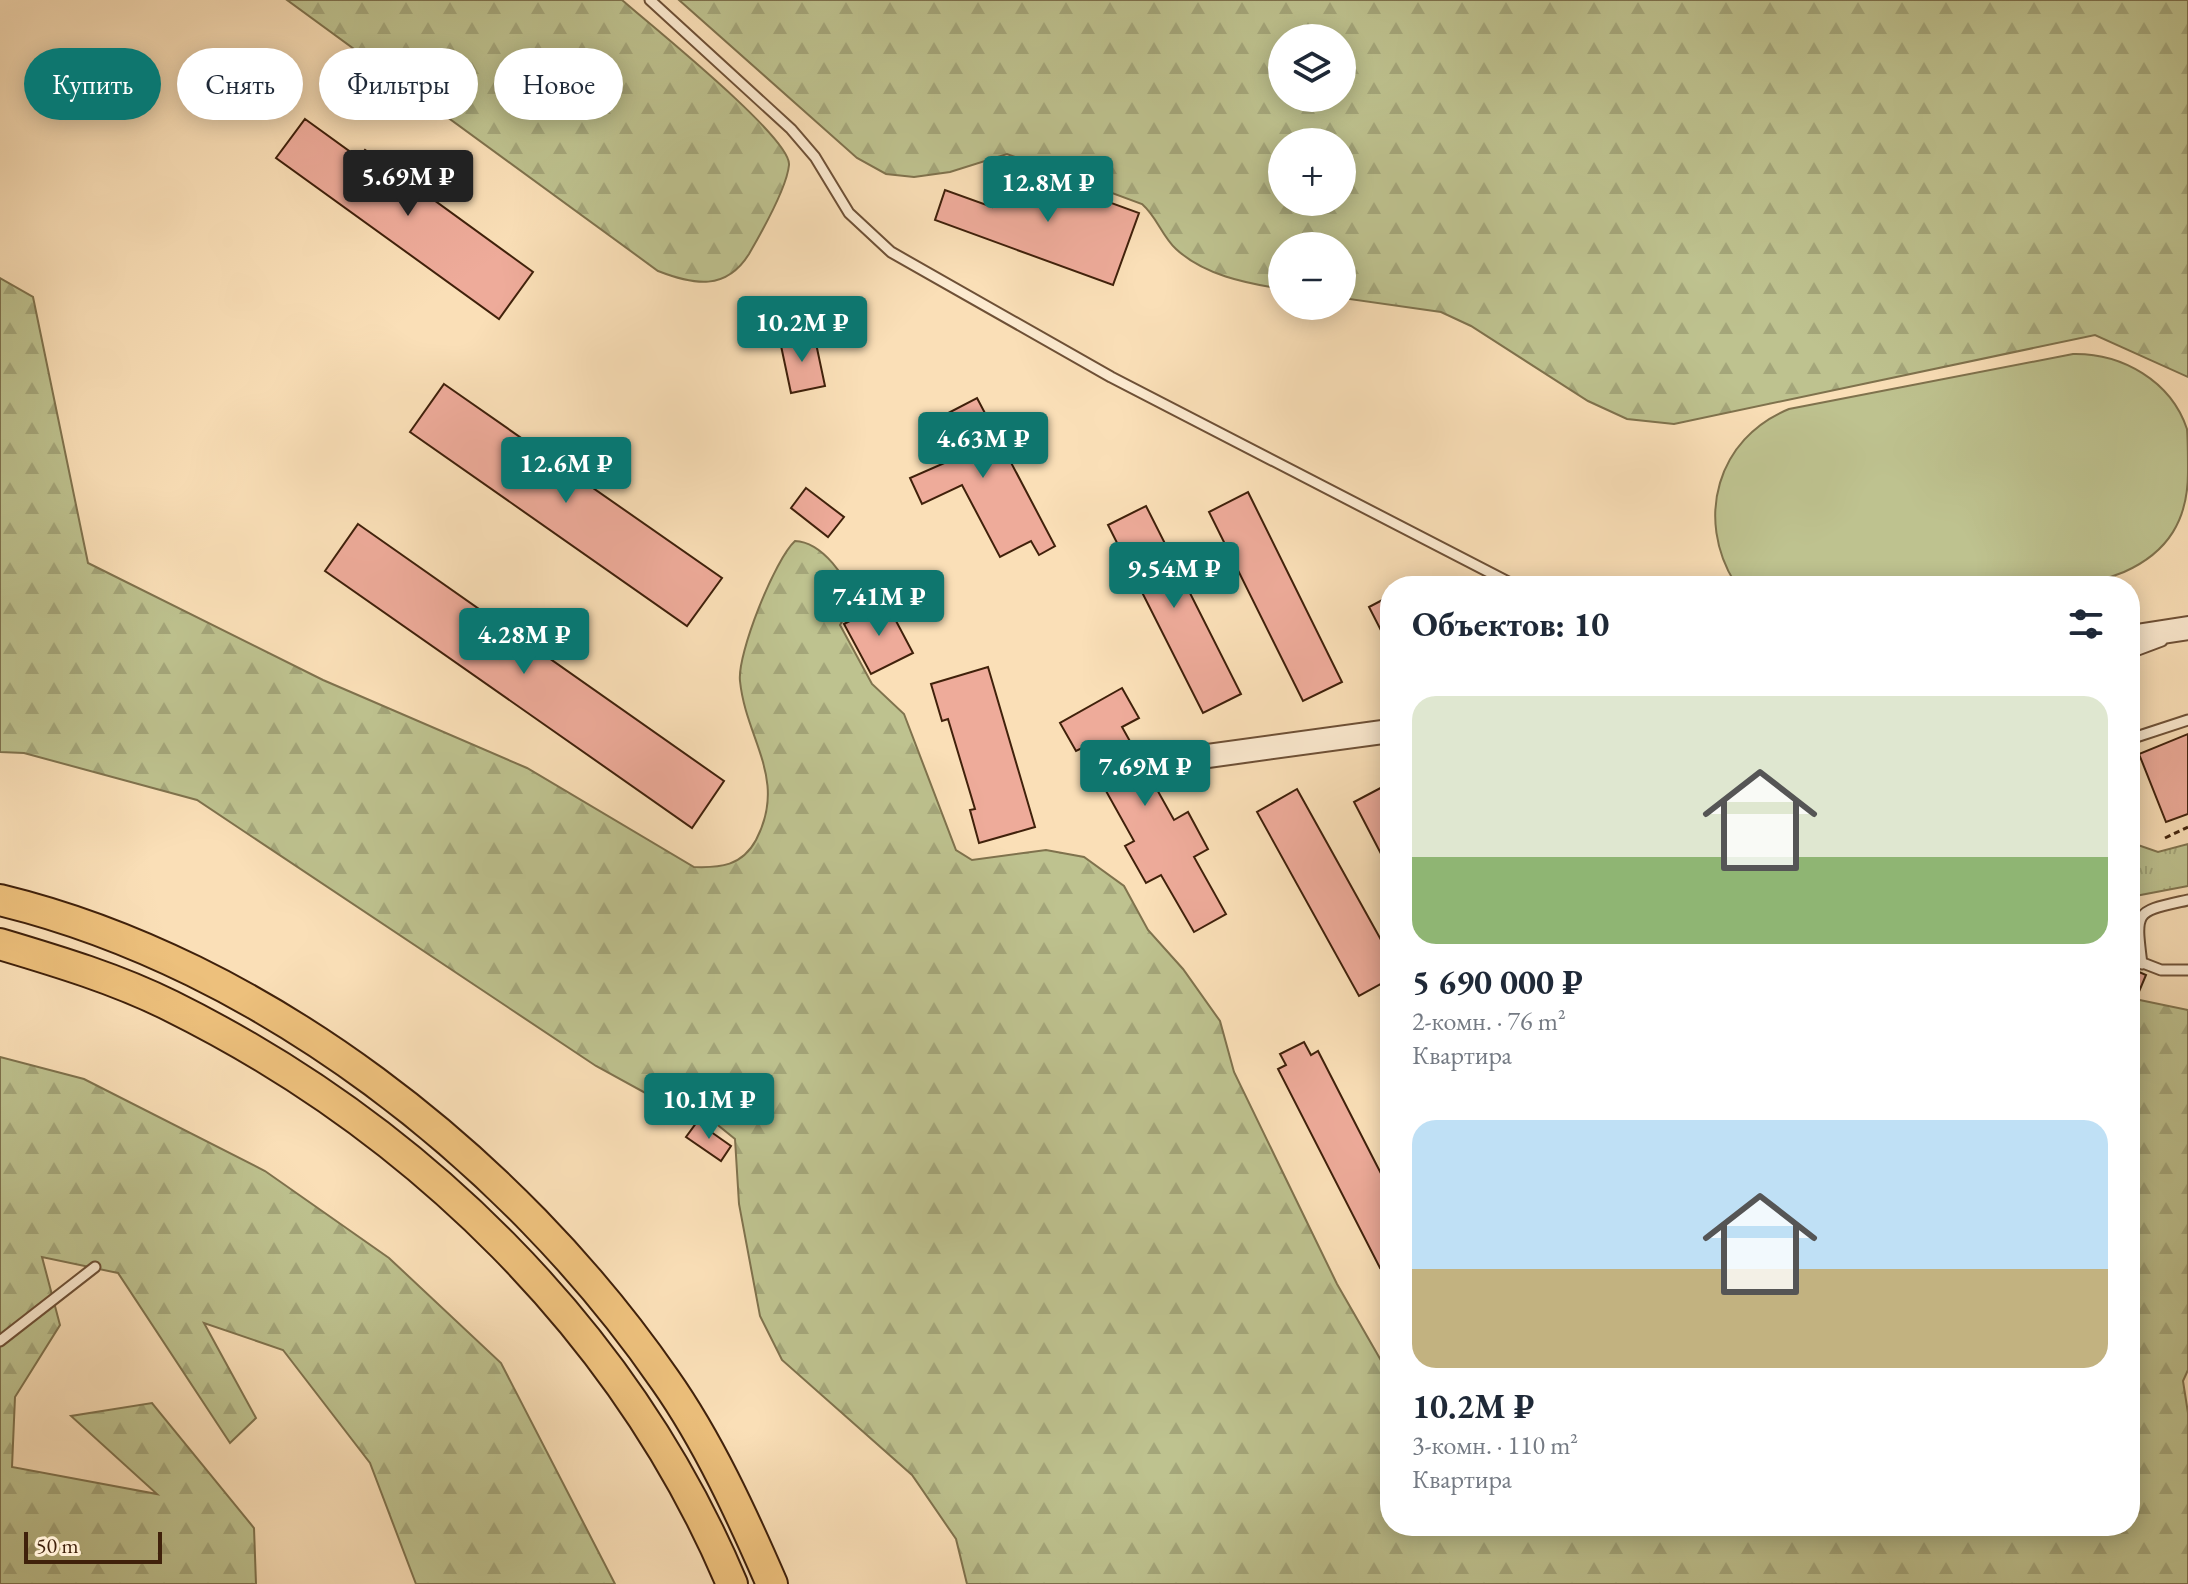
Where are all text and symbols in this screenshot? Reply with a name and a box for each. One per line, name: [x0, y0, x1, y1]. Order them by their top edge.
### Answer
map controls: [1268, 24, 1356, 320]
button: layers: [1268, 24, 1356, 112]
chip: Купить: [24, 48, 161, 120]
chip: Снять: [177, 48, 303, 120]
chip: Фильтры: [319, 48, 478, 120]
chip: Новое: [494, 48, 623, 120]
button: +: [1268, 128, 1356, 216]
pin: 5.69M ₽: [334, 150, 482, 218]
pin: 12.8M ₽: [974, 156, 1122, 224]
text: 5.69M ₽: [361, 159, 455, 193]
text: 12.8M ₽: [1001, 165, 1095, 199]
button: −: [1268, 232, 1356, 320]
pin: 10.2M ₽: [728, 296, 876, 364]
text: 10.2M ₽: [755, 305, 849, 339]
pin: 4.63M ₽: [909, 412, 1057, 480]
text: 4.63M ₽: [936, 421, 1030, 455]
pin: 12.6M ₽: [492, 437, 640, 505]
text: 12.6M ₽: [519, 446, 613, 480]
pin: 9.54M ₽: [1100, 542, 1248, 610]
text: 9.54M ₽: [1127, 551, 1221, 585]
pin: 7.41M ₽: [805, 570, 953, 638]
text: 7.41M ₽: [832, 579, 926, 613]
text: Объектов: 10: [1412, 602, 1609, 646]
icon: filters: [2064, 602, 2108, 646]
pin: 4.28M ₽: [450, 608, 598, 676]
text: 4.28M ₽: [477, 617, 571, 651]
pin: 7.69M ₽: [1071, 740, 1219, 808]
icon: home: [1688, 748, 1832, 892]
text: 7.69M ₽: [1098, 749, 1192, 783]
text: 5 690 000 ₽: [1412, 960, 1583, 1004]
text: 2-комн. · 76 m²: [1412, 1004, 1566, 1038]
text: Квартира: [1412, 1038, 1512, 1072]
pin: 10.1M ₽: [635, 1073, 783, 1141]
text: 10.1M ₽: [662, 1082, 756, 1116]
icon: home: [1688, 1172, 1832, 1316]
text: 10.2M ₽: [1412, 1384, 1535, 1428]
text: 3-комн. · 110 m²: [1412, 1428, 1578, 1462]
text: Квартира: [1412, 1462, 1512, 1496]
scale bar: [24, 1528, 162, 1564]
text: 50 m: [36, 1531, 79, 1560]

